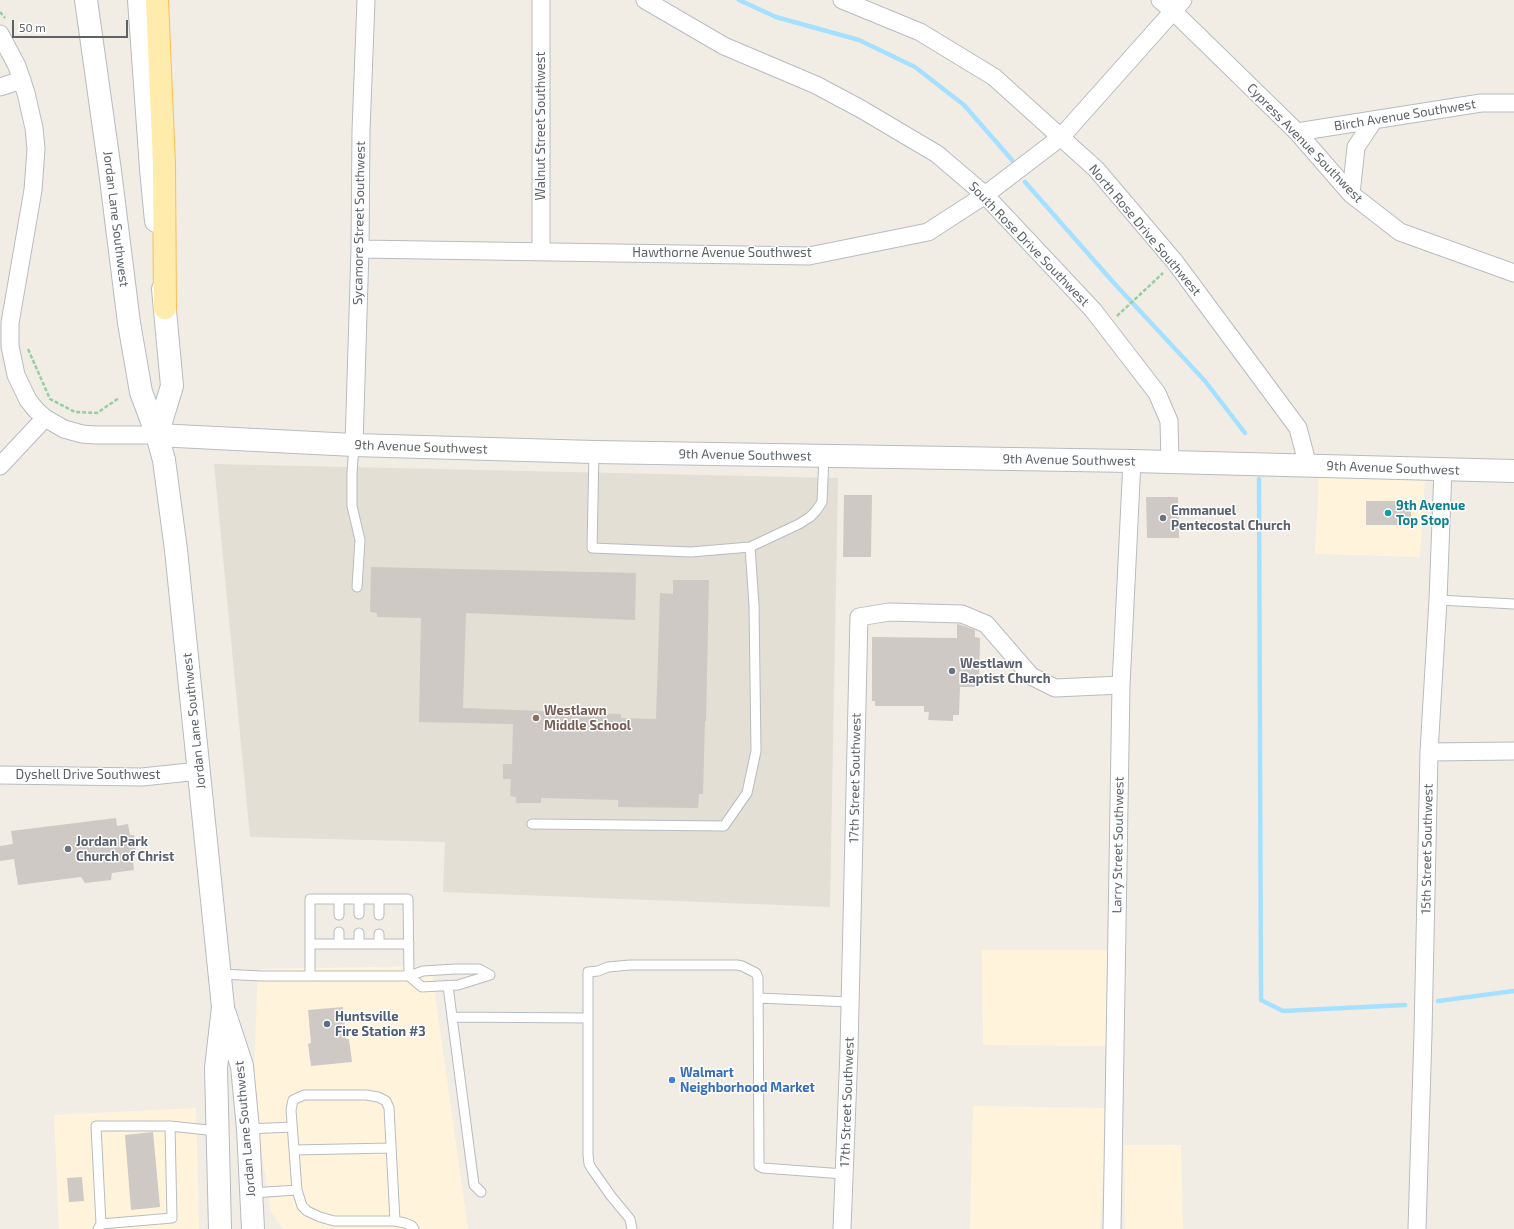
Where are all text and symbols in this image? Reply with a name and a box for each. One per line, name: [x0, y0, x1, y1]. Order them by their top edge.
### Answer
scale bar: [14, 12, 130, 38]
text: 50 m: [19, 20, 46, 34]
street label: Walnut Street Southwest: [533, 52, 549, 200]
street label: Cypress Avenue Southwest: [1244, 80, 1366, 206]
street label: Birch Avenue Southwest: [1333, 96, 1477, 134]
street label: Sycamore Street Southwest: [350, 141, 368, 305]
street label: Jordan Lane Southwest: [100, 150, 132, 288]
street label: North Rose Drive Southwest: [1085, 161, 1205, 299]
street label: South Rose Drive Southwest: [965, 179, 1093, 309]
street label: Hawthorne Avenue Southwest: [632, 245, 812, 261]
street label: 9th Avenue Southwest: [354, 437, 488, 457]
street label: 9th Avenue Southwest: [678, 446, 812, 464]
street label: 9th Avenue Southwest: [1002, 451, 1136, 469]
street label: 9th Avenue Southwest: [1326, 458, 1460, 478]
place label: 9th Avenue Top Stop: [1396, 498, 1465, 529]
place label: Emmanuel Pentecostal Church: [1171, 503, 1291, 534]
marker: 9th Avenue Top Stop: [1383, 508, 1393, 518]
marker: Emmanuel Pentecostal Church: [1158, 513, 1168, 523]
street label: Jordan Lane Southwest: [179, 652, 209, 790]
place label: Westlawn Baptist Church: [960, 656, 1051, 687]
marker: Westlawn Baptist Church: [947, 666, 957, 676]
place label: Westlawn Middle School: [544, 703, 631, 734]
marker: Westlawn Middle School: [531, 713, 541, 723]
street label: 17th Street Southwest: [846, 713, 864, 843]
street label: Dyshell Drive Southwest: [16, 767, 160, 783]
street label: Larry Street Southwest: [1109, 776, 1127, 914]
street label: 15th Street Southwest: [1418, 784, 1436, 914]
place label: Jordan Park Church of Christ: [76, 834, 174, 865]
marker: Jordan Park Church of Christ: [63, 844, 73, 854]
place label: Huntsville Fire Station #3: [335, 1009, 426, 1040]
marker: Huntsville Fire Station #3: [322, 1019, 332, 1029]
street label: 17th Street Southwest: [837, 1037, 857, 1167]
street label: Jordan Lane Southwest: [231, 1060, 259, 1198]
place label: Walmart Neighborhood Market: [680, 1065, 815, 1096]
marker: Walmart Neighborhood Market: [667, 1075, 677, 1085]

